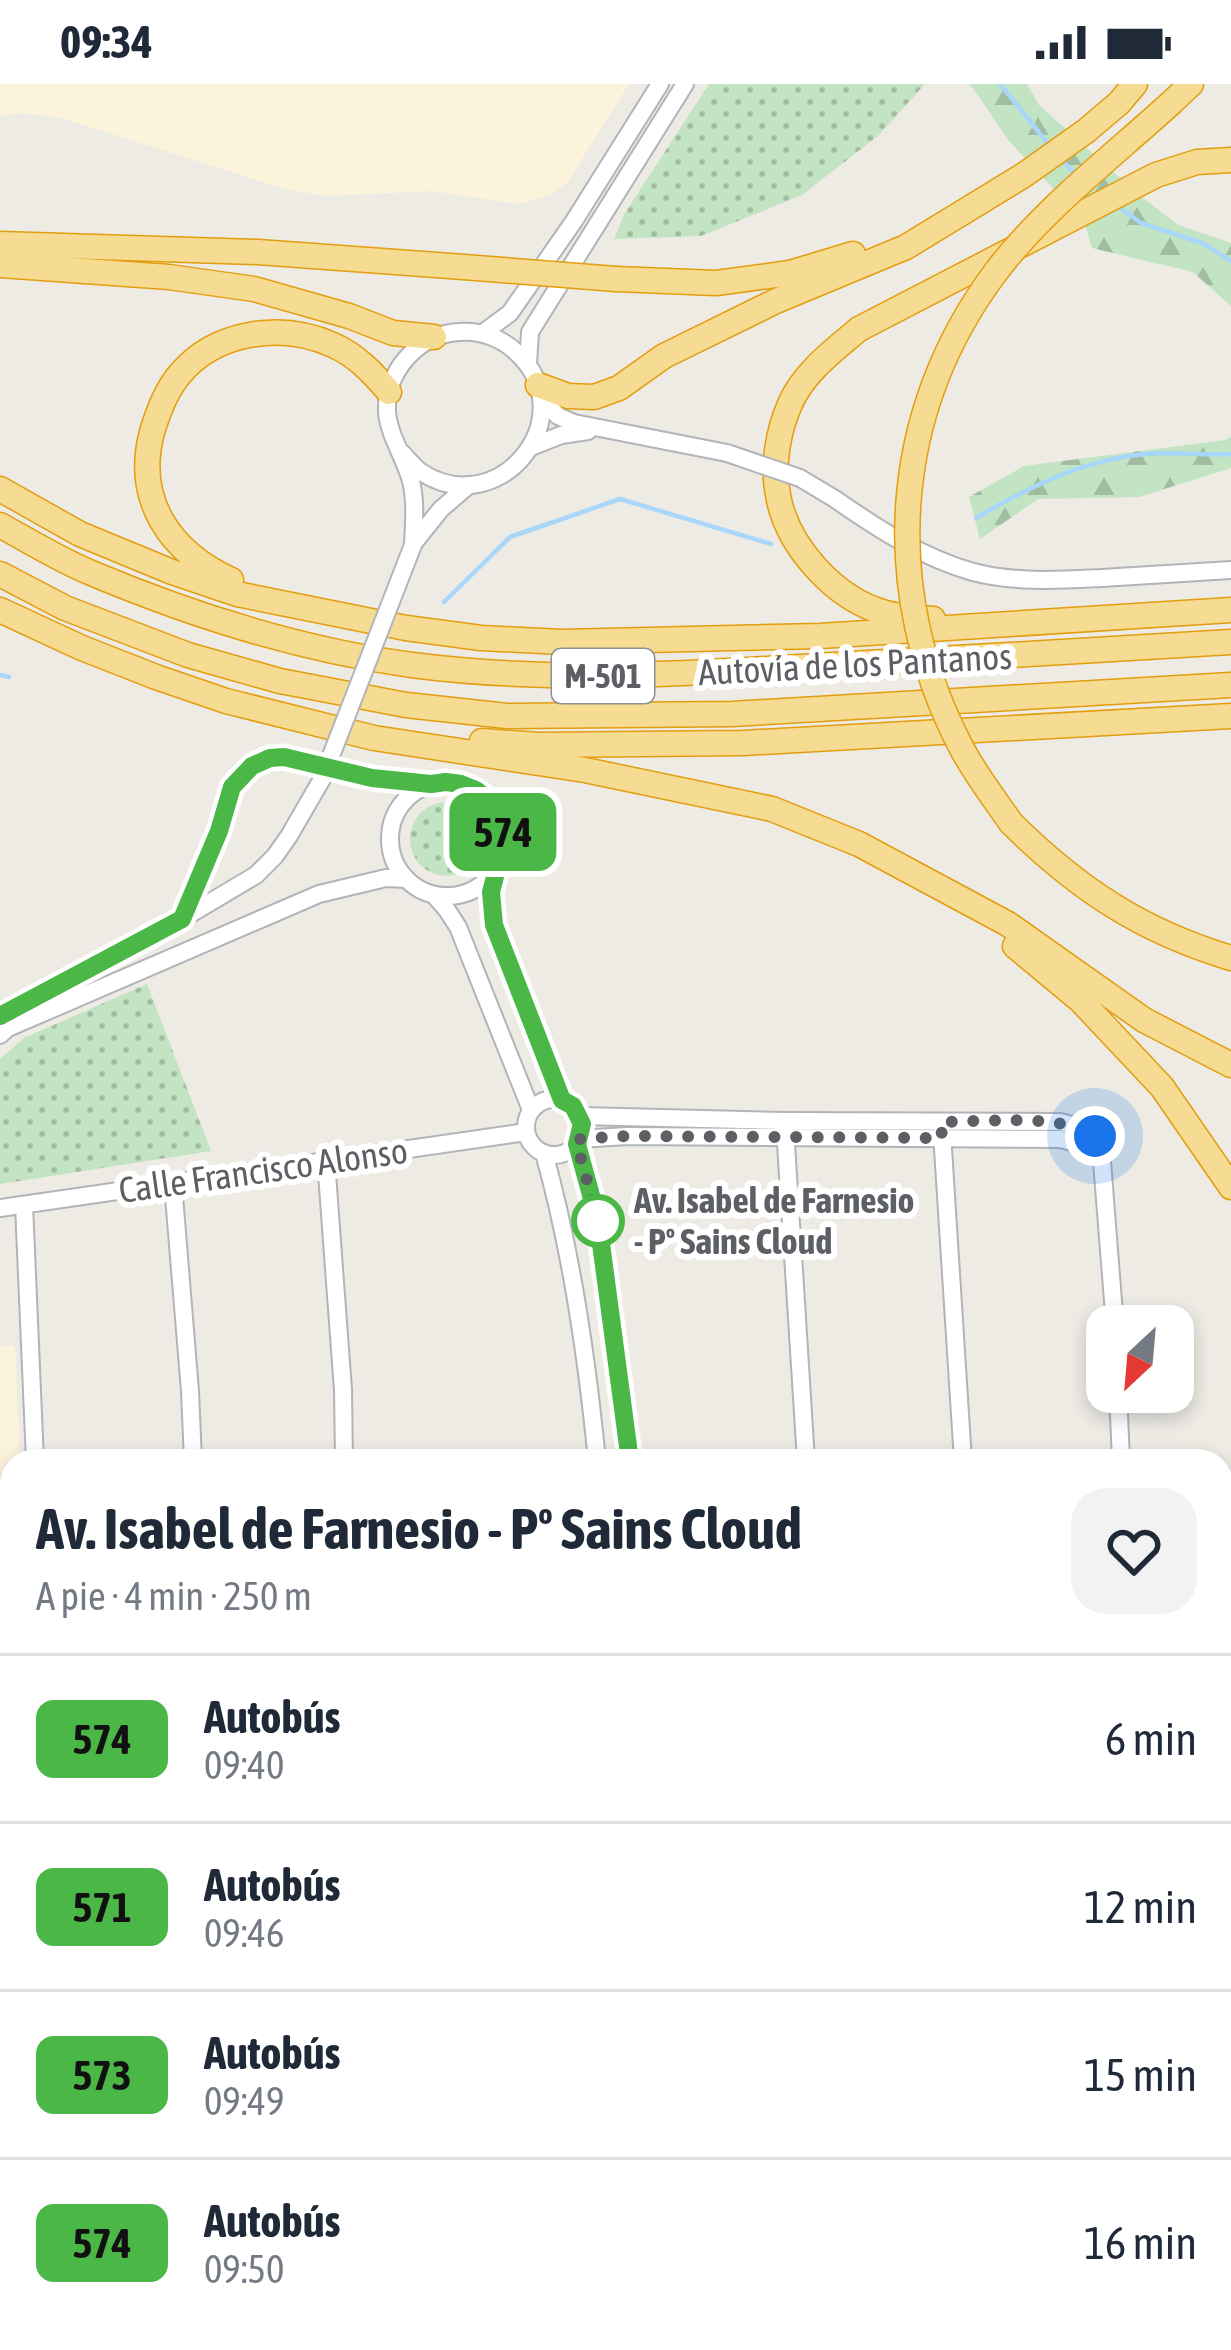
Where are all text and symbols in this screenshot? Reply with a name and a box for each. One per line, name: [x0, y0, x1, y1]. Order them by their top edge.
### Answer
text: 09:34: [60, 16, 153, 68]
street label: Autovía de los Pantanos: [697, 635, 1013, 693]
road number: M-501: [552, 649, 654, 703]
line badge: 574: [434, 793, 572, 871]
text: 574: [473, 808, 533, 856]
your location: [1065, 1106, 1125, 1166]
street label: Calle Francisco Alonso: [116, 1129, 410, 1211]
place label: Av. Isabel de Farnesio - Pº Sains Cloud: [633, 1179, 914, 1262]
marker: Av. Isabel de Farnesio - Pº Sains Cloud: [573, 1196, 623, 1246]
north arrow: [1086, 1305, 1194, 1413]
map controls: [1086, 1305, 1194, 1413]
button: heart: [1071, 1488, 1197, 1614]
text: Av. Isabel de Farnesio - Pº Sains Cloud: [36, 1496, 802, 1561]
text: A pie · 4 min · 250 m: [36, 1574, 312, 1618]
text: Autobús: [204, 1691, 340, 1743]
text: 6 min: [1105, 1713, 1197, 1765]
text: 574: [72, 1715, 132, 1763]
text: 09:40: [204, 1743, 284, 1787]
text: Autobús: [204, 1859, 340, 1911]
text: 12 min: [1084, 1881, 1197, 1933]
text: 571: [72, 1883, 132, 1931]
text: 09:46: [204, 1911, 284, 1955]
text: Autobús: [204, 2027, 340, 2079]
text: 15 min: [1084, 2049, 1197, 2101]
text: 573: [72, 2051, 132, 2099]
text: 09:49: [204, 2079, 284, 2123]
text: Autobús: [204, 2195, 340, 2247]
text: 16 min: [1084, 2217, 1197, 2269]
text: 574: [72, 2219, 132, 2267]
text: 09:50: [204, 2247, 284, 2291]

